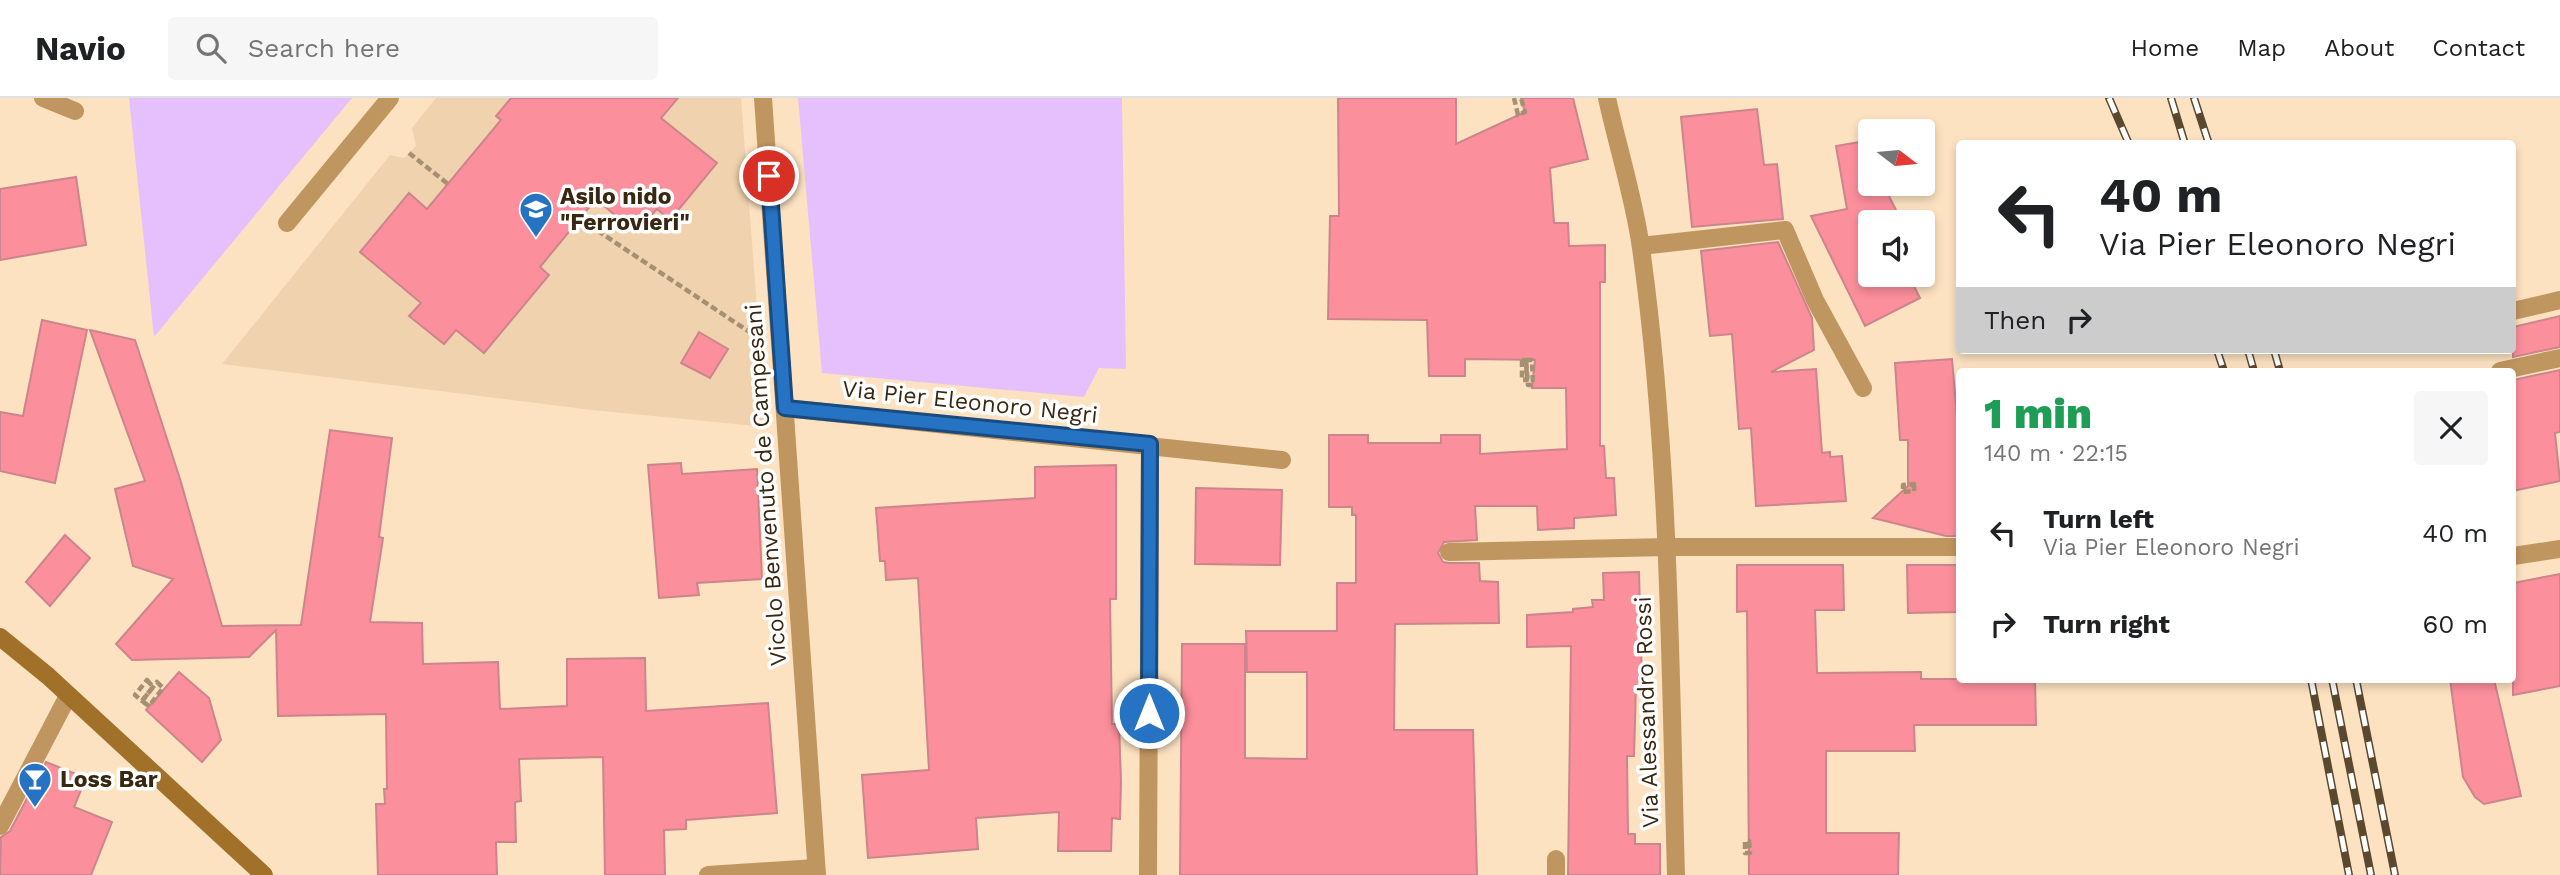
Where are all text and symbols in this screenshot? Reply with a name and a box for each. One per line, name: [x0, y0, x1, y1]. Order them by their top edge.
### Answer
search box: [168, 17, 658, 80]
text: Navio: [35, 29, 126, 68]
icon: search: [192, 29, 230, 67]
text: Search here: [248, 33, 400, 63]
text: Home: [2131, 34, 2199, 62]
text: Map: [2237, 34, 2286, 62]
text: About: [2324, 34, 2394, 62]
text: Contact: [2432, 34, 2525, 62]
north arrow: [1858, 119, 1936, 196]
map controls: [1858, 119, 1935, 287]
pin: [739, 146, 799, 206]
icon: arrive: [750, 157, 788, 195]
text: 40 m: [2099, 166, 2222, 224]
icon: left: [1984, 168, 2075, 259]
place label: Asilo nido "Ferrovieri": [560, 183, 690, 236]
school or university icon: Asilo nido "Ferrovieri": [517, 190, 555, 239]
button: sound: [1858, 210, 1935, 287]
text: Via Pier Eleonoro Negri: [2099, 225, 2456, 263]
icon: right: [2060, 301, 2098, 339]
street label: Vicolo Benvenuto de Campesani: [740, 303, 792, 667]
text: Then: [1984, 305, 2046, 335]
street label: Via Pier Eleonoro Negri: [841, 375, 1099, 429]
text: 1 min: [1984, 389, 2092, 438]
button: close: [2414, 391, 2488, 465]
text: 140 m · 22:15: [1984, 440, 2128, 467]
text: Turn left: [2043, 504, 2154, 534]
icon: left: [1984, 514, 2022, 552]
text: 40 m: [2422, 518, 2488, 548]
text: Via Pier Eleonoro Negri: [2043, 534, 2300, 561]
street label: Via Alessandro Rossi: [1629, 596, 1665, 828]
icon: right: [1984, 605, 2022, 643]
text: Turn right: [2043, 609, 2170, 639]
text: 60 m: [2422, 609, 2488, 639]
position arrow: [1112, 676, 1186, 750]
bar icon: Loss Bar: [16, 760, 54, 809]
place label: Loss Bar: [60, 766, 158, 793]

